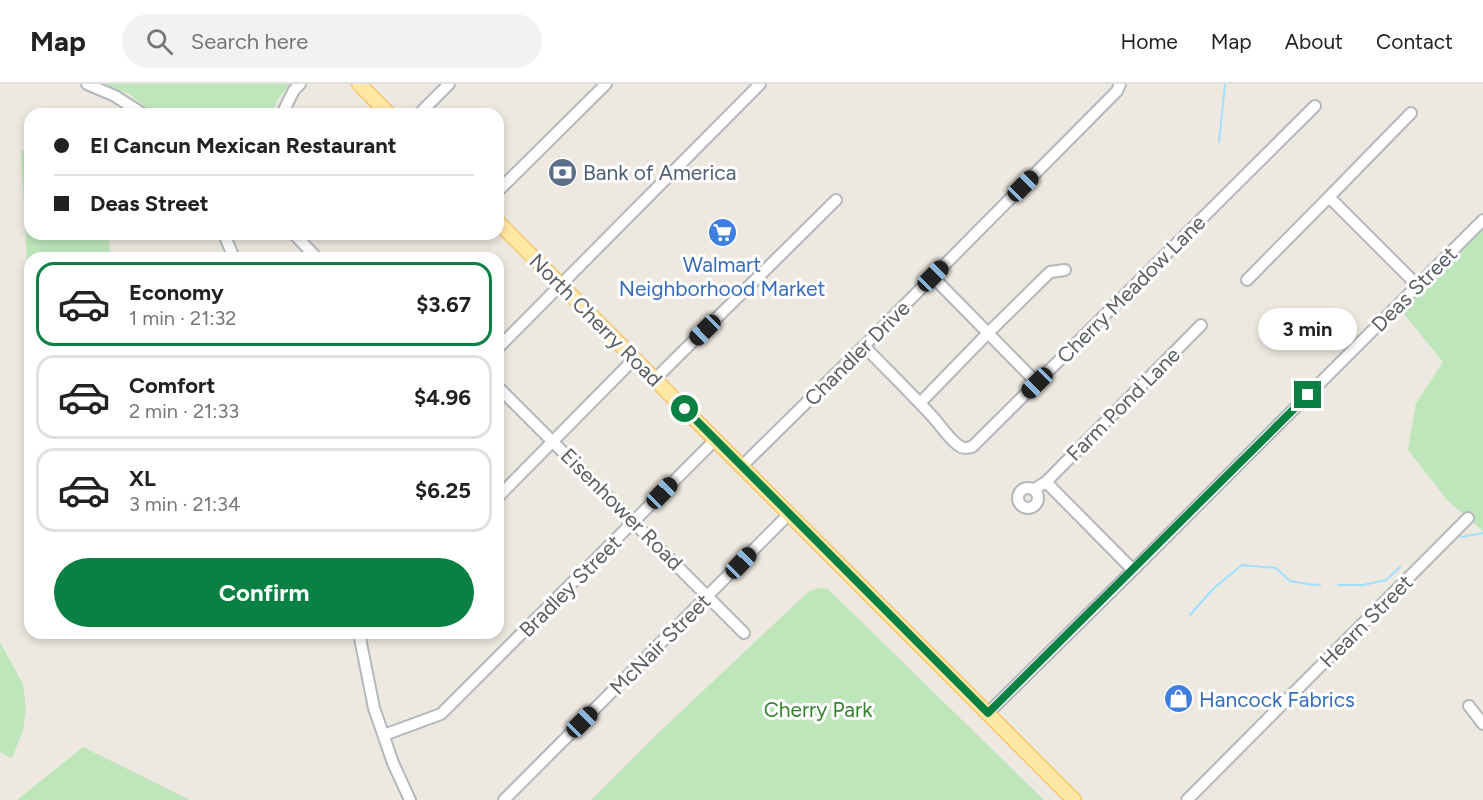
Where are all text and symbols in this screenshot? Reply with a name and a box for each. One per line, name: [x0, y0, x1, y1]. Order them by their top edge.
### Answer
search box: [122, 14, 542, 68]
text: Map: [30, 24, 86, 58]
icon: search: [143, 25, 176, 58]
text: Search here: [191, 28, 308, 55]
text: Home: [1121, 29, 1178, 54]
text: Map: [1211, 29, 1252, 54]
text: About: [1285, 29, 1343, 54]
text: Contact: [1376, 29, 1453, 54]
text: El Cancun Mexican Restaurant: [90, 132, 397, 159]
bank icon: Bank of America: [546, 156, 578, 188]
place label: Bank of America: [583, 160, 736, 185]
car: [1004, 167, 1042, 205]
text: Deas Street: [90, 190, 209, 217]
street label: Cherry Meadow Lane: [1052, 210, 1210, 368]
supermarket icon: Walmart Neighborhood Market: [706, 217, 738, 249]
street label: Deas Street: [1366, 241, 1462, 337]
street label: North Cherry Road: [524, 248, 668, 392]
place label: Walmart Neighborhood Market: [619, 252, 825, 301]
car: [914, 257, 952, 295]
icon: car: [57, 277, 111, 331]
text: Economy: [129, 279, 224, 306]
text: $3.67: [416, 291, 471, 318]
street label: Chandler Drive: [799, 295, 915, 411]
text: 1 min · 21:32: [129, 306, 237, 330]
callout: 3 min: [1258, 308, 1358, 350]
car: [686, 311, 724, 349]
text: 3 min: [1283, 317, 1332, 341]
street label: Farm Pond Lane: [1061, 342, 1185, 466]
car: [1018, 364, 1056, 402]
icon: car: [57, 370, 111, 424]
text: Comfort: [129, 372, 215, 399]
route end: [1294, 381, 1321, 408]
text: $4.96: [414, 384, 471, 411]
route start: [671, 395, 698, 422]
text: 2 min · 21:33: [129, 399, 239, 423]
street label: Eisenhower Road: [556, 443, 688, 575]
icon: car: [57, 463, 111, 517]
text: XL: [129, 465, 156, 492]
car: [643, 474, 681, 512]
text: $6.25: [415, 477, 471, 504]
text: 3 min · 21:34: [129, 492, 240, 516]
street label: Bradley Street: [514, 530, 626, 642]
car: [722, 544, 760, 582]
button: Confirm: [54, 558, 474, 627]
street label: Hearn Street: [1314, 569, 1418, 673]
street label: McNair Street: [604, 588, 716, 700]
shop icon: Hancock Fabrics: [1162, 683, 1194, 715]
place label: Hancock Fabrics: [1199, 687, 1355, 712]
park label: Cherry Park: [764, 697, 873, 722]
car: [563, 703, 601, 741]

